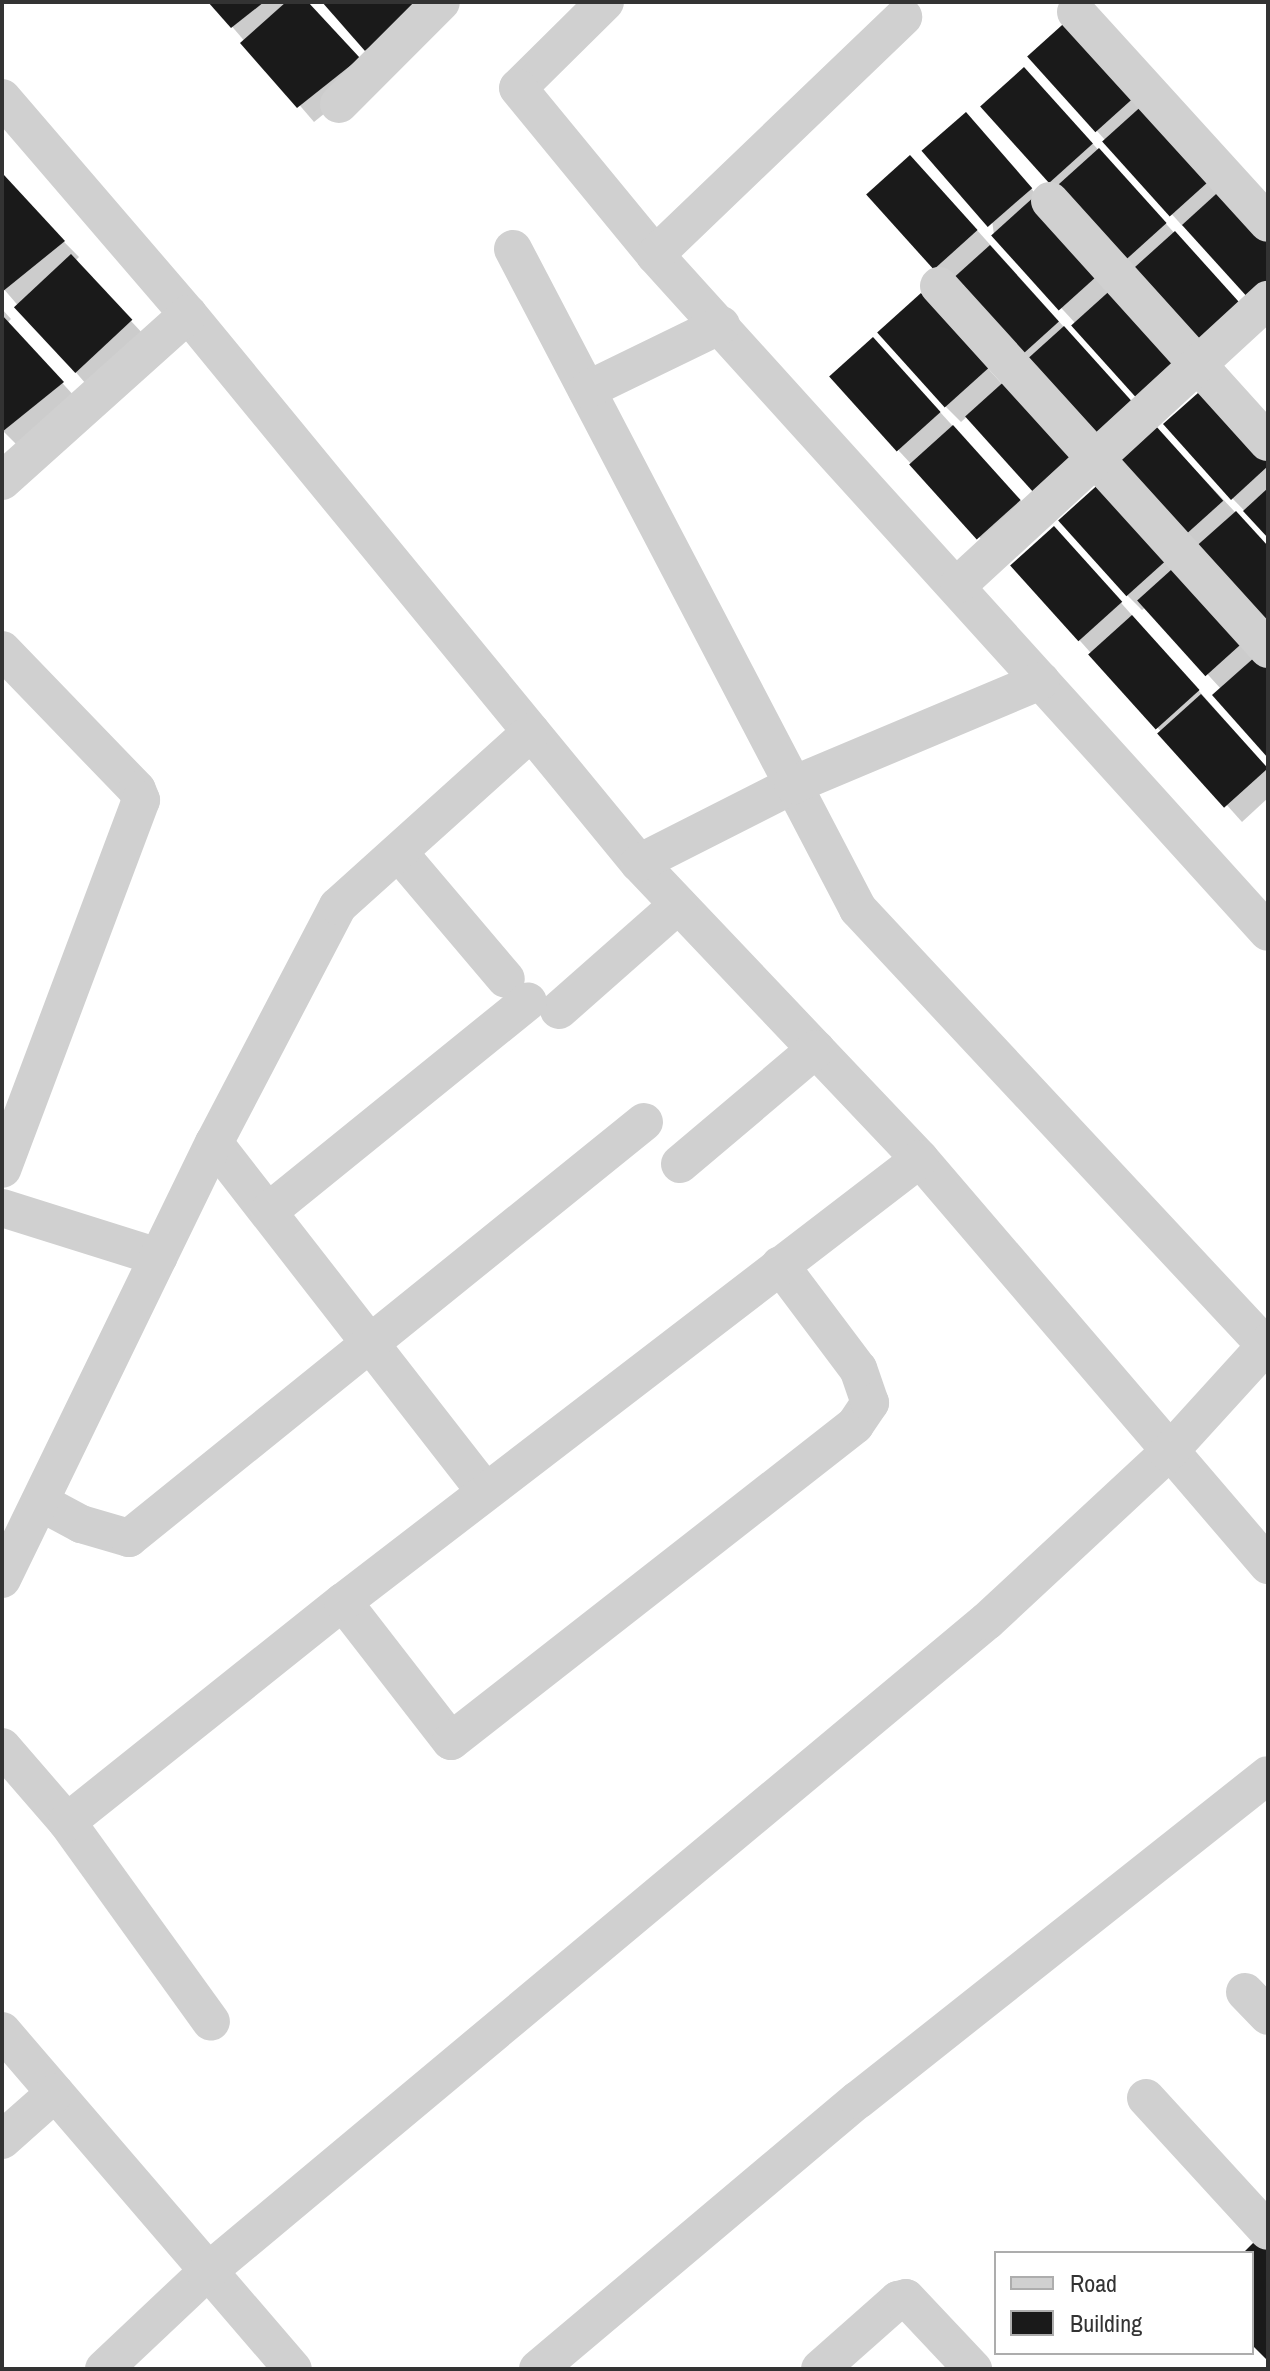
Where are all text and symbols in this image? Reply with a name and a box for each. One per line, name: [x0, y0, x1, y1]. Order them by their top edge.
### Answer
legend: [994, 2251, 1254, 2355]
text: Road: [1070, 2267, 1117, 2299]
text: Building: [1070, 2307, 1142, 2339]

